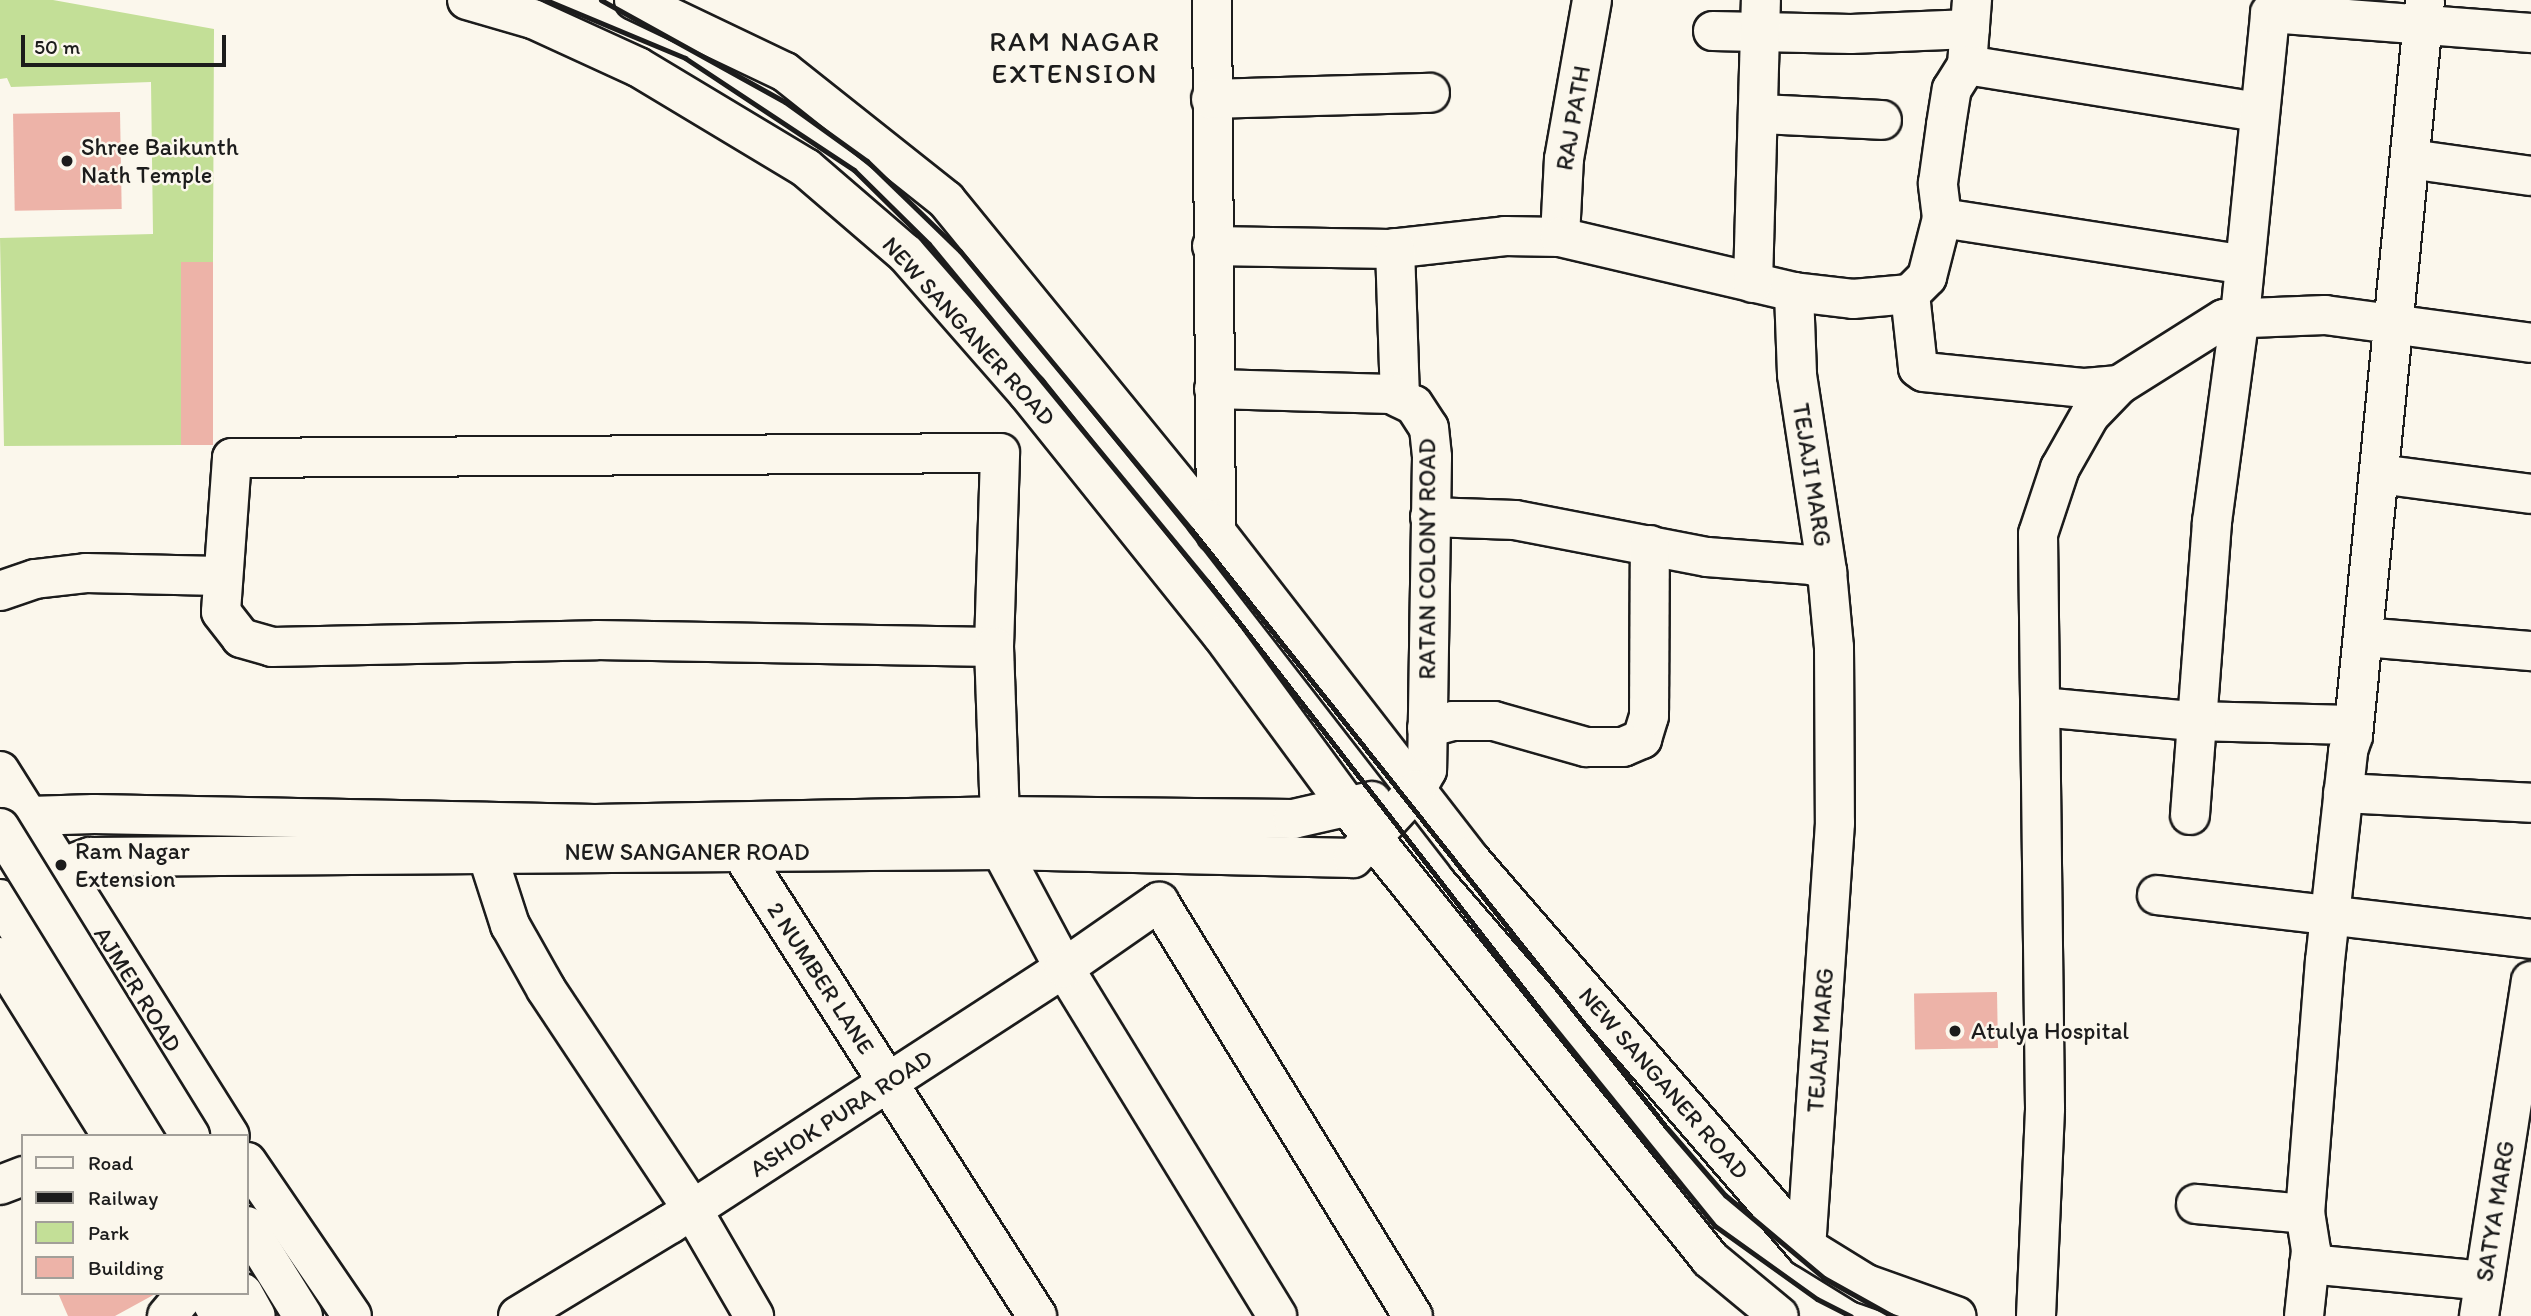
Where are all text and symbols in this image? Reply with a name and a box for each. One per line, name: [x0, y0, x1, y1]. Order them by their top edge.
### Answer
scale bar: [24, 21, 229, 65]
district label: RAM NAGAR EXTENSION: [990, 24, 1160, 90]
text: 50 m: [34, 34, 80, 59]
street label: RAJ PATH: [1550, 64, 1596, 172]
place label: Shree Baikunth Nath Temple: [81, 133, 239, 189]
marker: Shree Baikunth Nath Temple: [59, 153, 75, 169]
street label: NEW SANGANER ROAD: [876, 230, 1062, 432]
street label: TEJAJI MARG: [1786, 401, 1838, 549]
street label: RATAN COLONY ROAD: [1413, 439, 1441, 679]
place label: Ram Nagar Extension: [75, 837, 189, 893]
street label: NEW SANGANER ROAD: [565, 838, 809, 866]
marker: Ram Nagar Extension: [53, 857, 69, 873]
street label: 2 NUMBER LANE: [761, 896, 881, 1060]
street label: AJMER ROAD: [88, 921, 188, 1057]
street label: TEJAJI MARG: [1801, 967, 1839, 1113]
street label: NEW SANGANER ROAD: [1573, 981, 1755, 1185]
place label: Atulya Hospital: [1971, 1017, 2130, 1045]
marker: Atulya Hospital: [1945, 1021, 1965, 1041]
street label: ASHOK PURA ROAD: [745, 1043, 937, 1183]
legend: [21, 1134, 248, 1295]
street label: SATYA MARG: [2470, 1138, 2520, 1284]
text: Road: [88, 1150, 133, 1175]
text: Railway: [88, 1185, 158, 1210]
text: Park: [88, 1220, 129, 1245]
text: Building: [88, 1255, 164, 1280]

